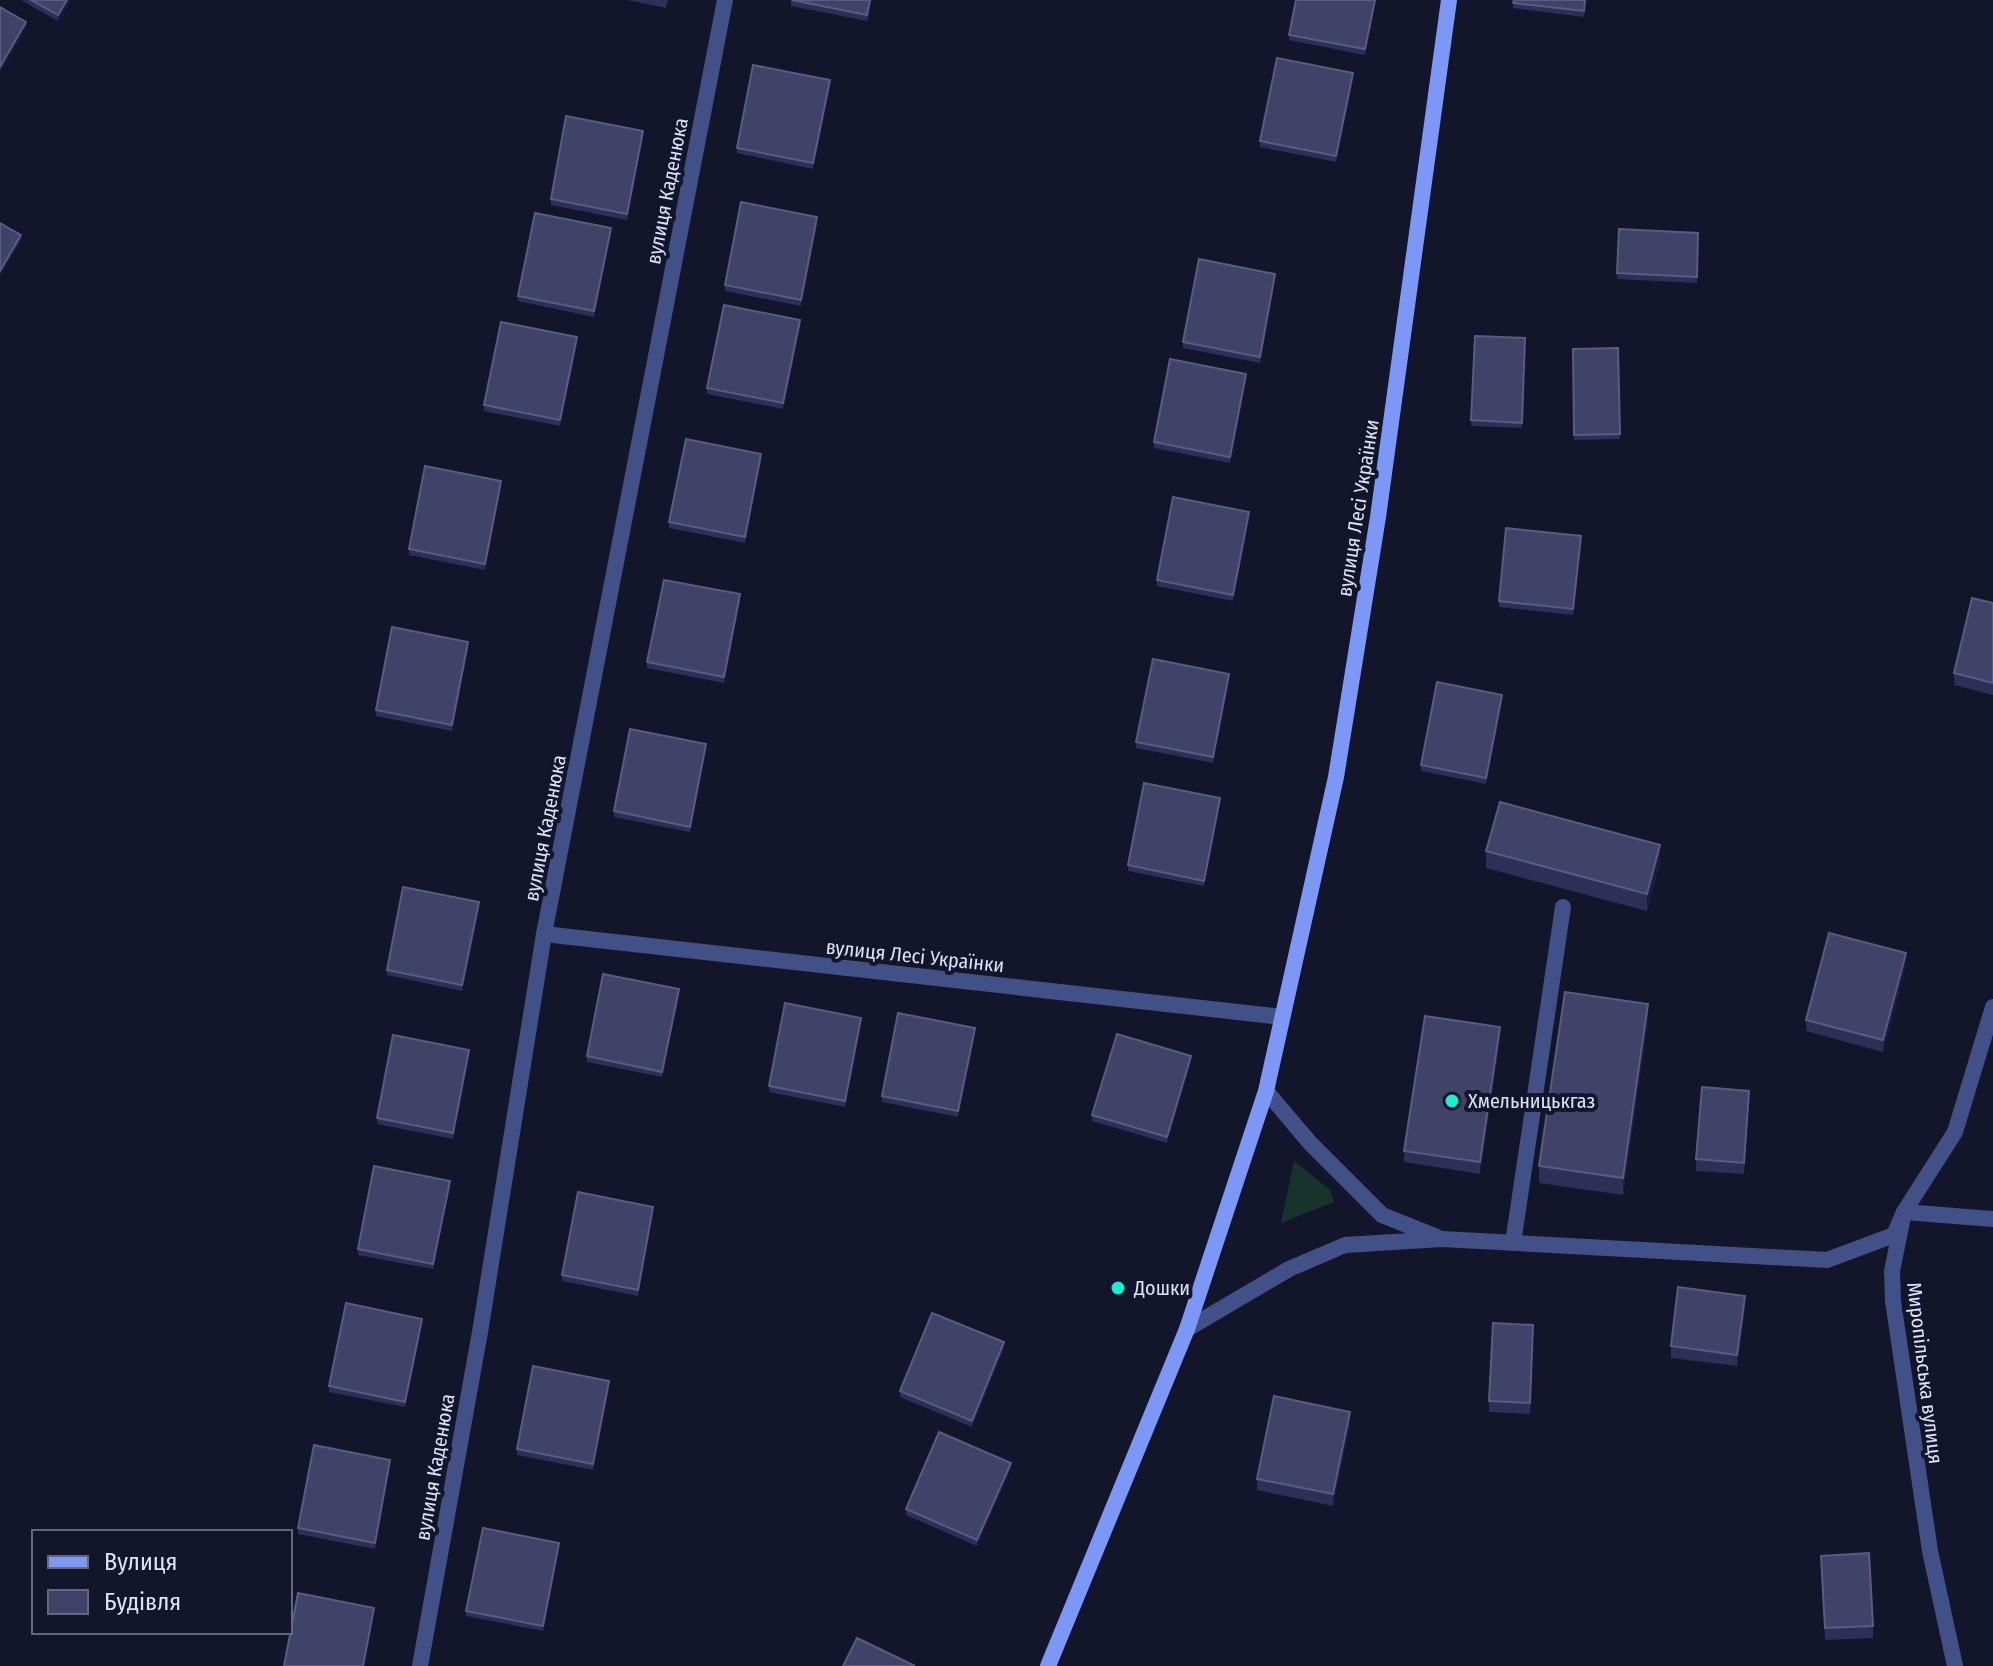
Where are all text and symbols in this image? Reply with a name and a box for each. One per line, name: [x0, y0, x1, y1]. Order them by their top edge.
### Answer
street label: вулиця Каденюка: [641, 116, 693, 266]
street label: вулиця Лесі Українки: [1332, 418, 1384, 598]
street label: вулиця Каденюка: [519, 753, 571, 903]
street label: вулиця Лесі Українки: [825, 935, 1005, 977]
place label: Хмельницькгаз: [1468, 1089, 1595, 1113]
marker: Хмельницькгаз: [1443, 1092, 1461, 1110]
place label: Дошки: [1133, 1276, 1190, 1300]
marker: Дошки: [1109, 1279, 1127, 1297]
street label: Миропільська вулиця: [1902, 1281, 1948, 1465]
street label: вулиця Каденюка: [410, 1392, 460, 1542]
legend: [32, 1530, 292, 1634]
text: Вулиця: [104, 1548, 177, 1576]
text: Будівля: [104, 1588, 181, 1616]

